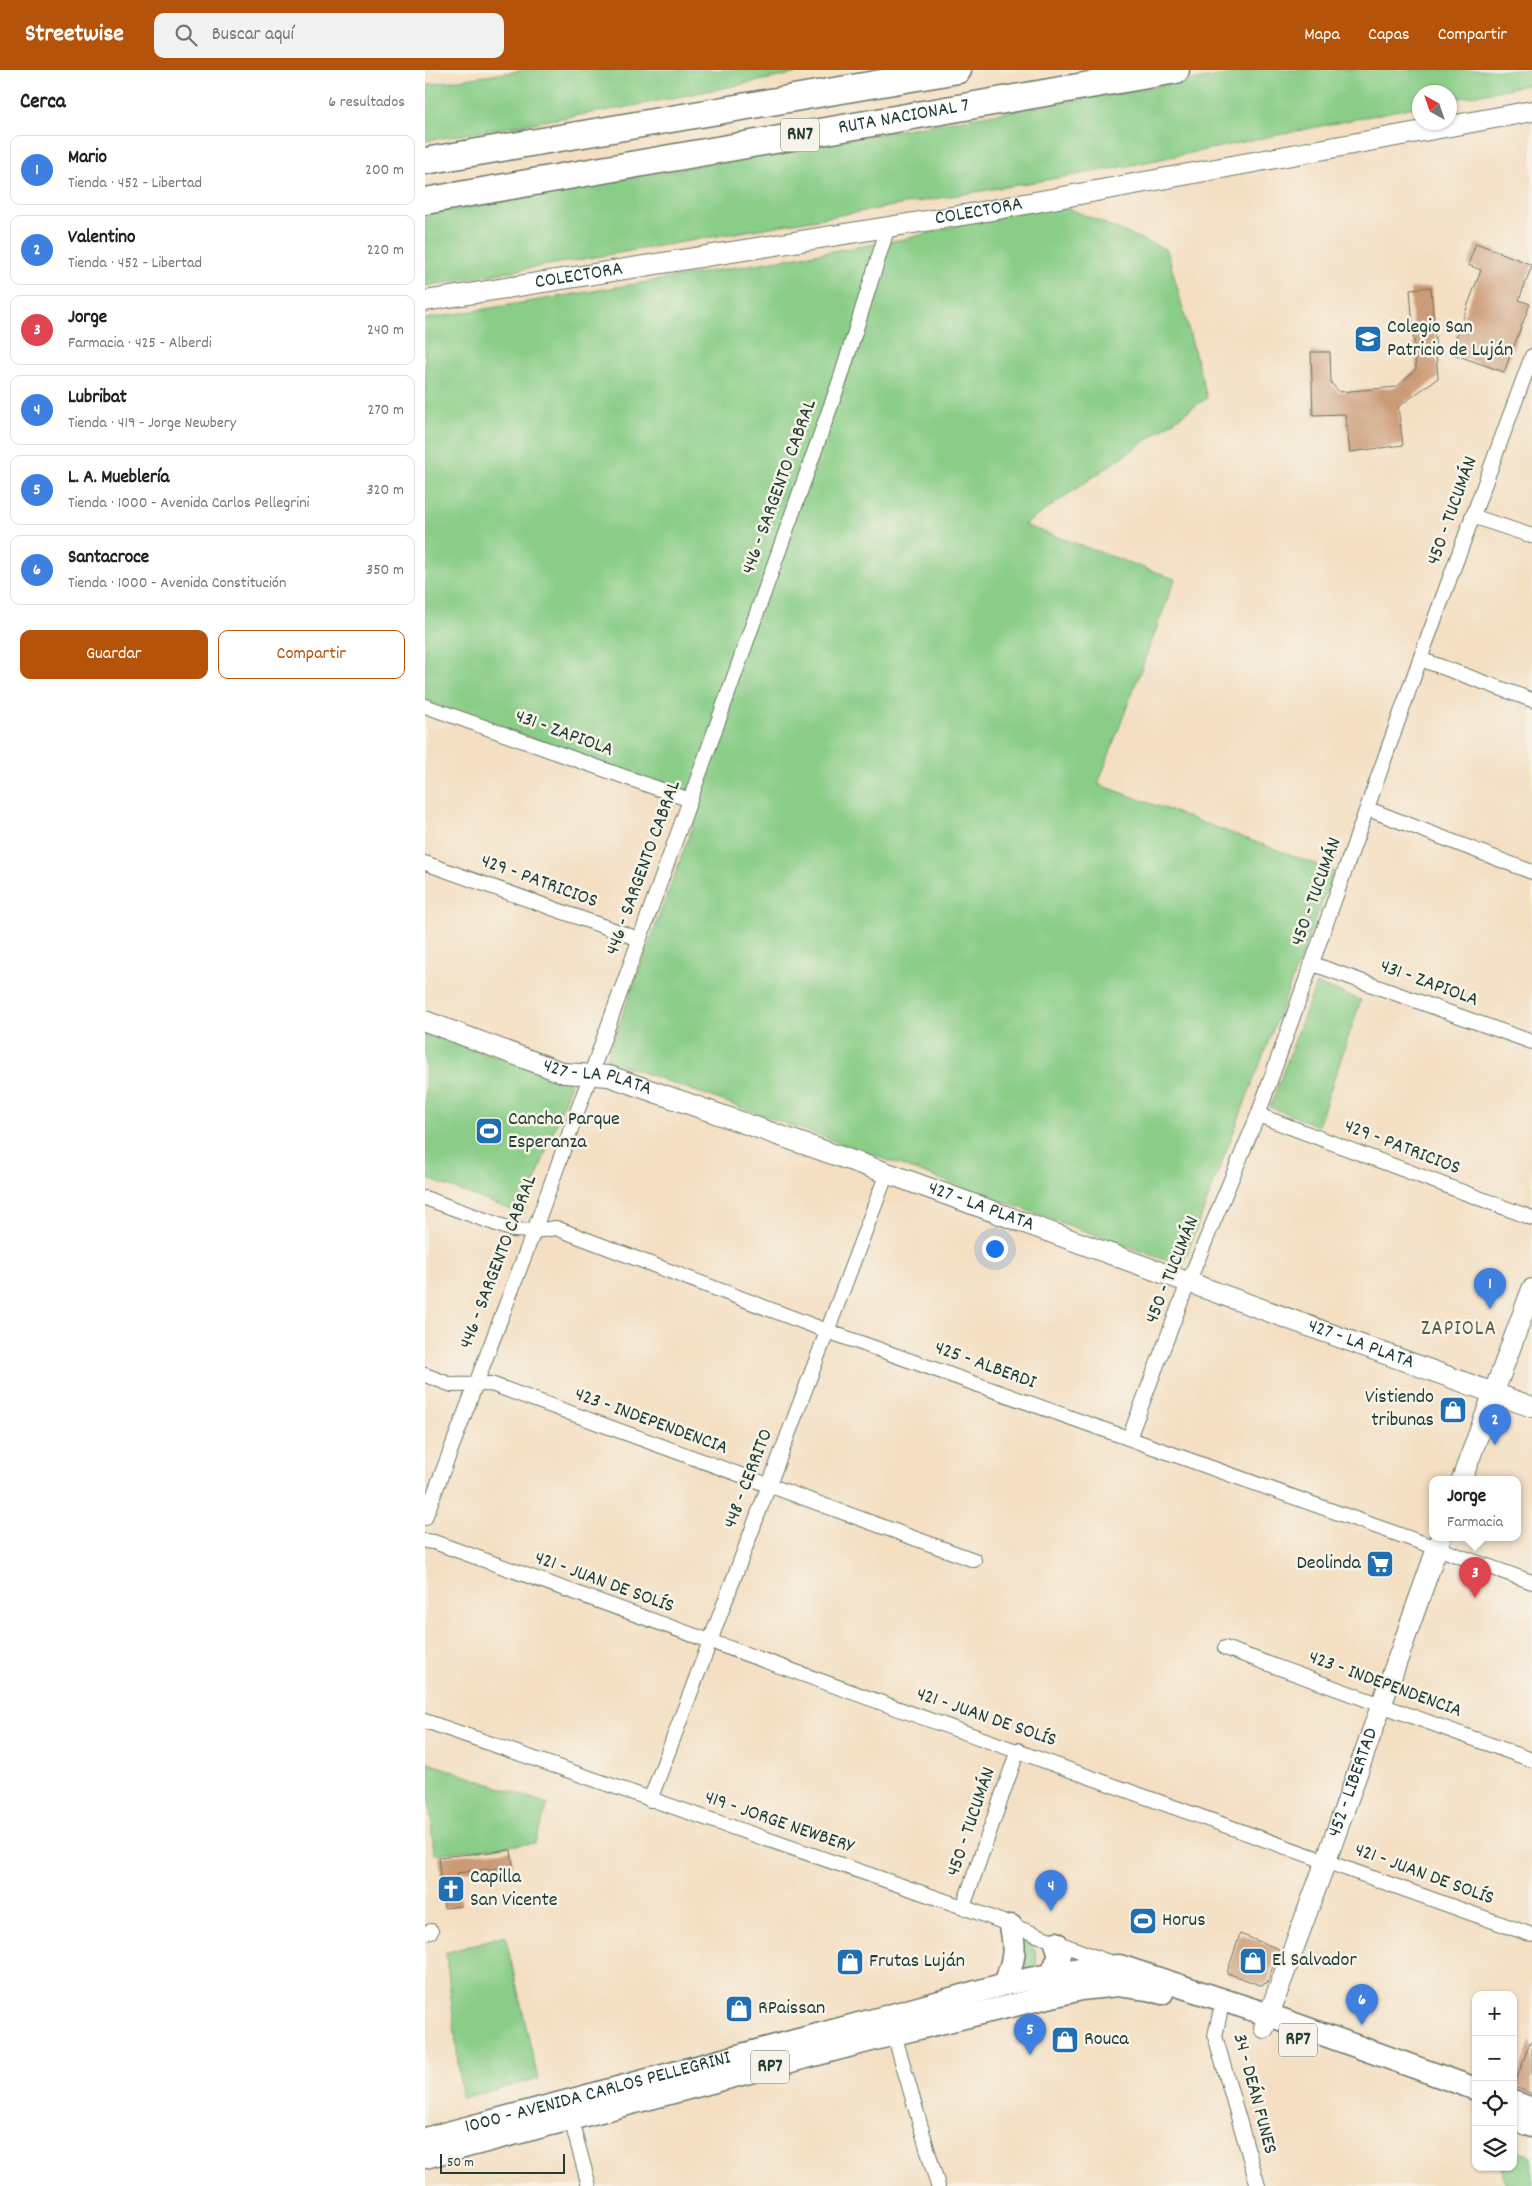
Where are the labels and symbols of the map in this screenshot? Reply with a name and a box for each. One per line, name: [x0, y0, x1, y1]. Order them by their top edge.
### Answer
north arrow: [1412, 85, 1457, 130]
street label: RUTA NACIONAL 7: [836, 92, 971, 143]
road number: RN7: [781, 118, 819, 152]
street label: COLECTORA: [933, 191, 1025, 233]
street label: COLECTORA: [533, 256, 625, 297]
place label: Colegio San Patricio de Luján: [1387, 314, 1513, 365]
school or university icon: Colegio San Patricio de Luján: [1353, 324, 1383, 354]
street label: 446 - SARGENTO CABRAL: [735, 396, 825, 578]
street label: 450 - TUCUMÁN: [1420, 453, 1486, 569]
street label: 431 - ZAPIOLA: [511, 703, 617, 765]
street label: 446 - SARGENTO CABRAL: [599, 777, 689, 959]
street label: 450 - TUCUMÁN: [1284, 834, 1350, 950]
street label: 429 - PATRICIOS: [477, 848, 601, 916]
street label: 431 - ZAPIOLA: [1376, 953, 1482, 1015]
street label: 427 - LA PLATA: [538, 1052, 656, 1104]
place label: Cancha Parque Esperanza: [508, 1106, 620, 1157]
street label: 429 - PATRICIOS: [1340, 1113, 1464, 1183]
sports icon: Cancha Parque Esperanza: [474, 1116, 504, 1146]
street label: 446 - SARGENTO CABRAL: [453, 1171, 545, 1353]
street label: 427 - LA PLATA: [924, 1175, 1038, 1239]
street label: 450 - TUCUMÁN: [1139, 1212, 1207, 1328]
your location: [982, 1236, 1008, 1262]
pin: 1: [1474, 1268, 1506, 1309]
street label: 427 - LA PLATA: [1304, 1313, 1418, 1377]
district label: ZAPIOLA: [1421, 1315, 1497, 1345]
street label: 425 - ALBERDI: [930, 1335, 1040, 1397]
street label: 423 - INDEPENDENCIA: [570, 1381, 732, 1463]
place label: Vistiendo tribunas: [1365, 1384, 1434, 1435]
shop icon: Vistiendo tribunas: [1438, 1395, 1468, 1425]
pin: 2: [1479, 1404, 1511, 1445]
street label: 448 - CERRITO: [717, 1425, 781, 1533]
street label: 421 - JUAN DE SOLÍS: [530, 1545, 678, 1621]
supermarket icon: Deolinda: [1365, 1549, 1395, 1579]
place label: Deolinda: [1297, 1550, 1362, 1578]
pin: 3: [1459, 1557, 1491, 1598]
street label: 423 - INDEPENDENCIA: [1304, 1644, 1466, 1726]
street label: 421 - JUAN DE SOLÍS: [912, 1681, 1060, 1755]
street label: 452 - LIBERTAD: [1321, 1724, 1386, 1841]
street label: 450 - TUCUMÁN: [940, 1764, 1004, 1880]
street label: 419 - JORGE NEWBERY: [701, 1784, 858, 1862]
street label: 421 - JUAN DE SOLÍS: [1350, 1837, 1498, 1913]
place label: Capilla San Vicente: [470, 1864, 558, 1915]
pin: 4: [1035, 1870, 1067, 1911]
church icon: Capilla San Vicente: [436, 1874, 466, 1904]
sports icon: Horus: [1128, 1906, 1158, 1936]
place label: Horus: [1162, 1907, 1206, 1935]
shop icon: El Salvador: [1238, 1946, 1268, 1976]
shop icon: Frutas Luján: [835, 1947, 865, 1977]
place label: El Salvador: [1272, 1947, 1357, 1975]
place label: Frutas Luján: [869, 1948, 965, 1976]
pin: 6: [1346, 1984, 1378, 2025]
shop icon: RPaissan: [724, 1994, 754, 2024]
place label: RPaissan: [758, 1995, 825, 2023]
pin: 5: [1014, 2014, 1046, 2055]
road number: RP7: [1279, 2024, 1317, 2056]
shop icon: Rouca: [1050, 2025, 1080, 2055]
place label: Rouca: [1084, 2026, 1129, 2054]
street label: 34 - DEÁN FUNES: [1224, 2031, 1284, 2157]
street label: 1000 - AVENIDA CARLOS PELLEGRINI: [462, 2044, 734, 2142]
road number: RP7: [751, 2050, 789, 2084]
scale bar: [440, 2151, 565, 2174]

